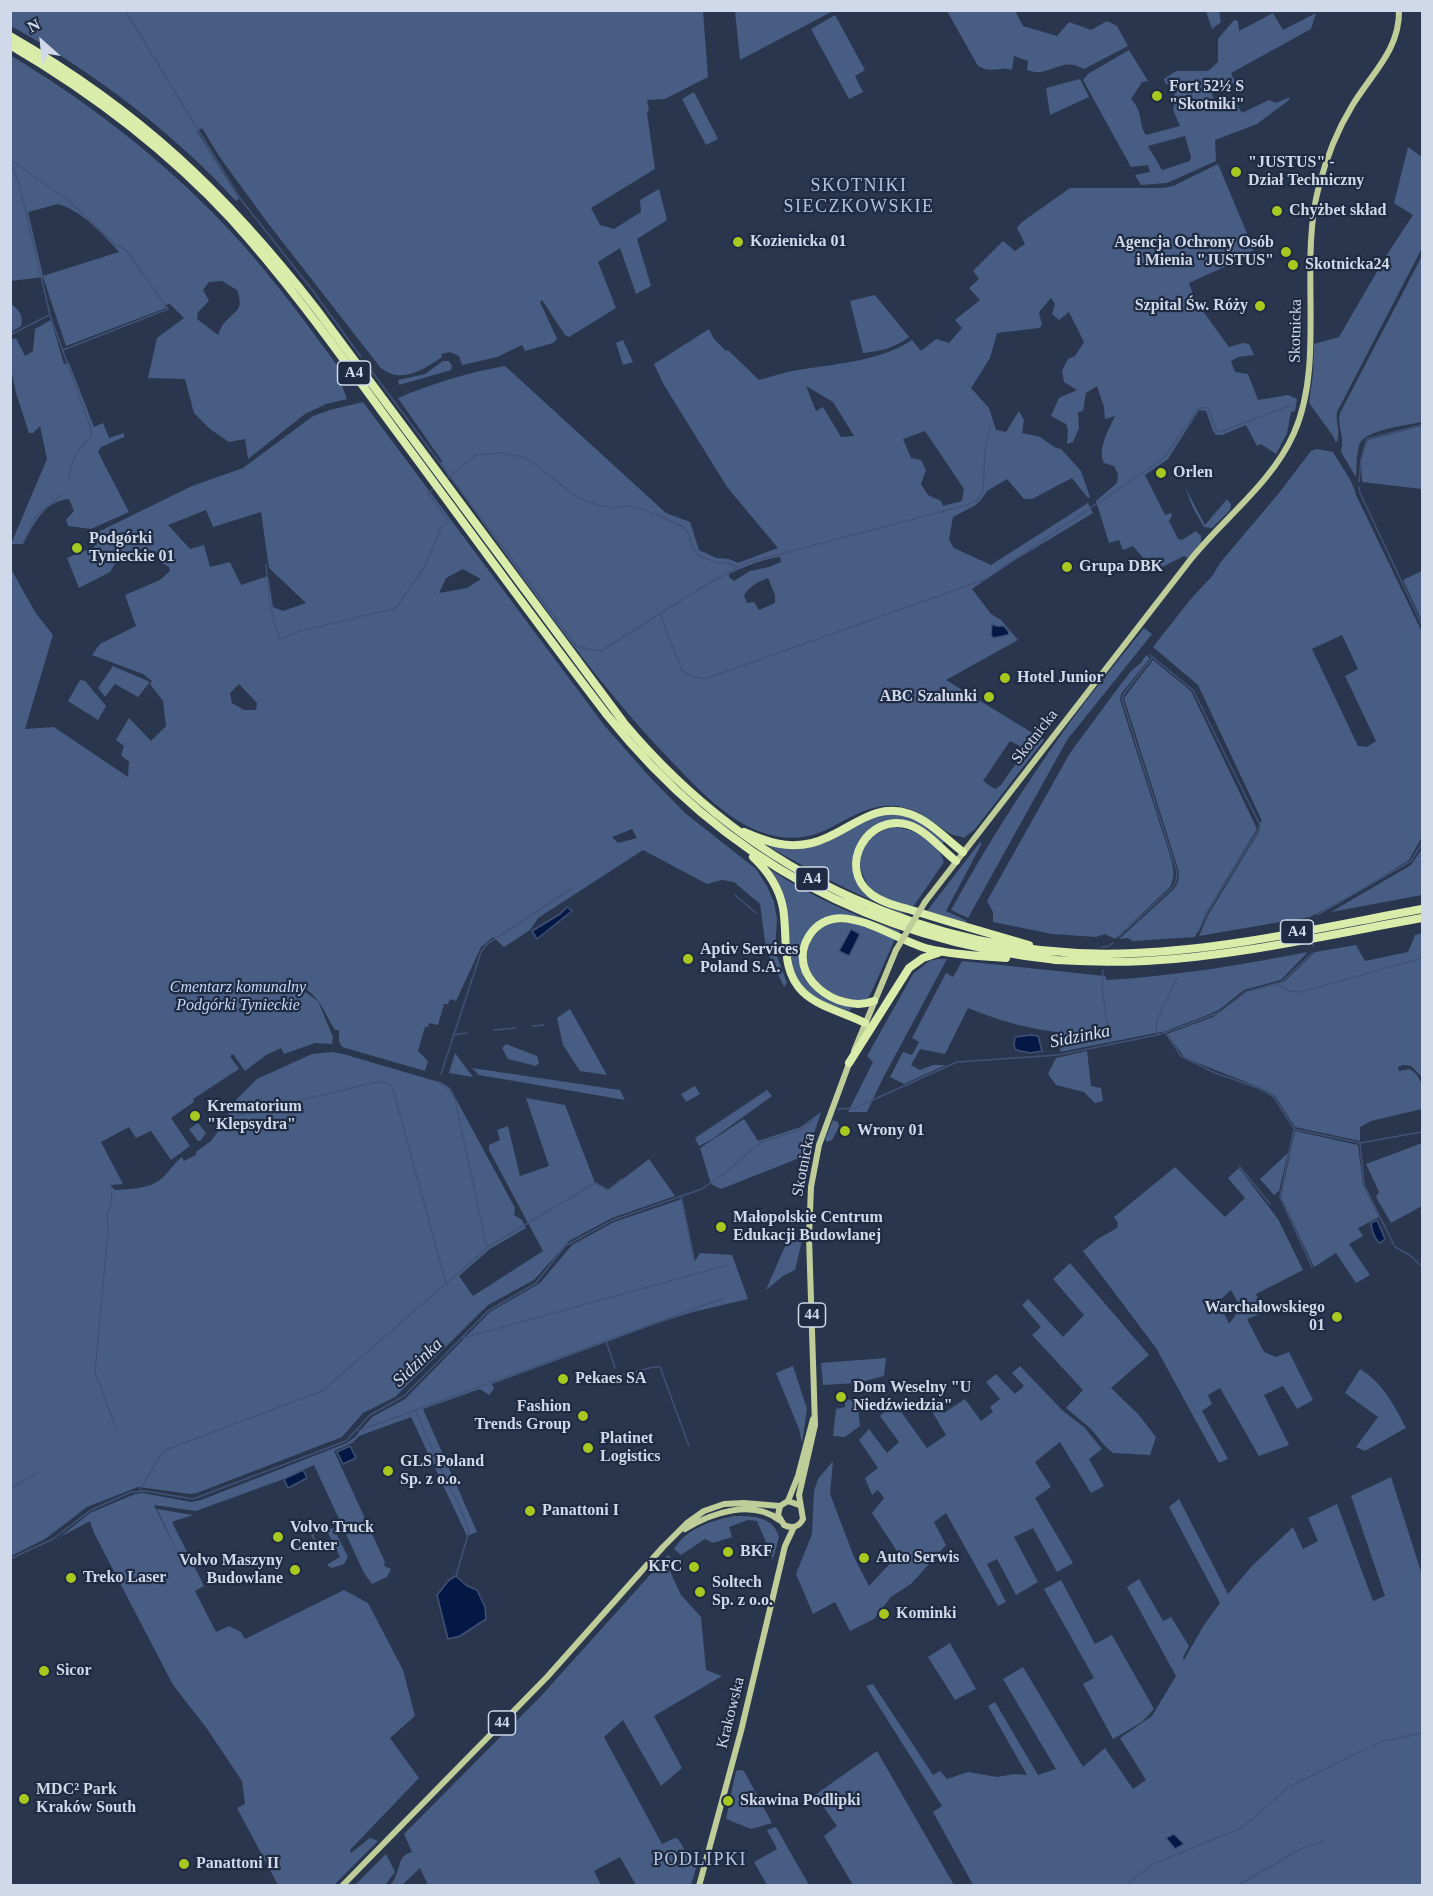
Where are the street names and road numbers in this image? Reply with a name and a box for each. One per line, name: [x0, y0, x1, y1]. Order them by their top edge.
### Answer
street label: Skotnicka: [1286, 299, 1306, 363]
road number: A4: [338, 361, 370, 385]
street label: Skotnicka: [1008, 706, 1062, 768]
road number: A4: [796, 867, 828, 891]
road number: A4: [1280, 920, 1314, 944]
street label: Skotnicka: [788, 1132, 820, 1198]
road number: 44: [798, 1303, 826, 1327]
street label: Krakowska: [713, 1675, 749, 1751]
road number: 44: [488, 1711, 516, 1735]

